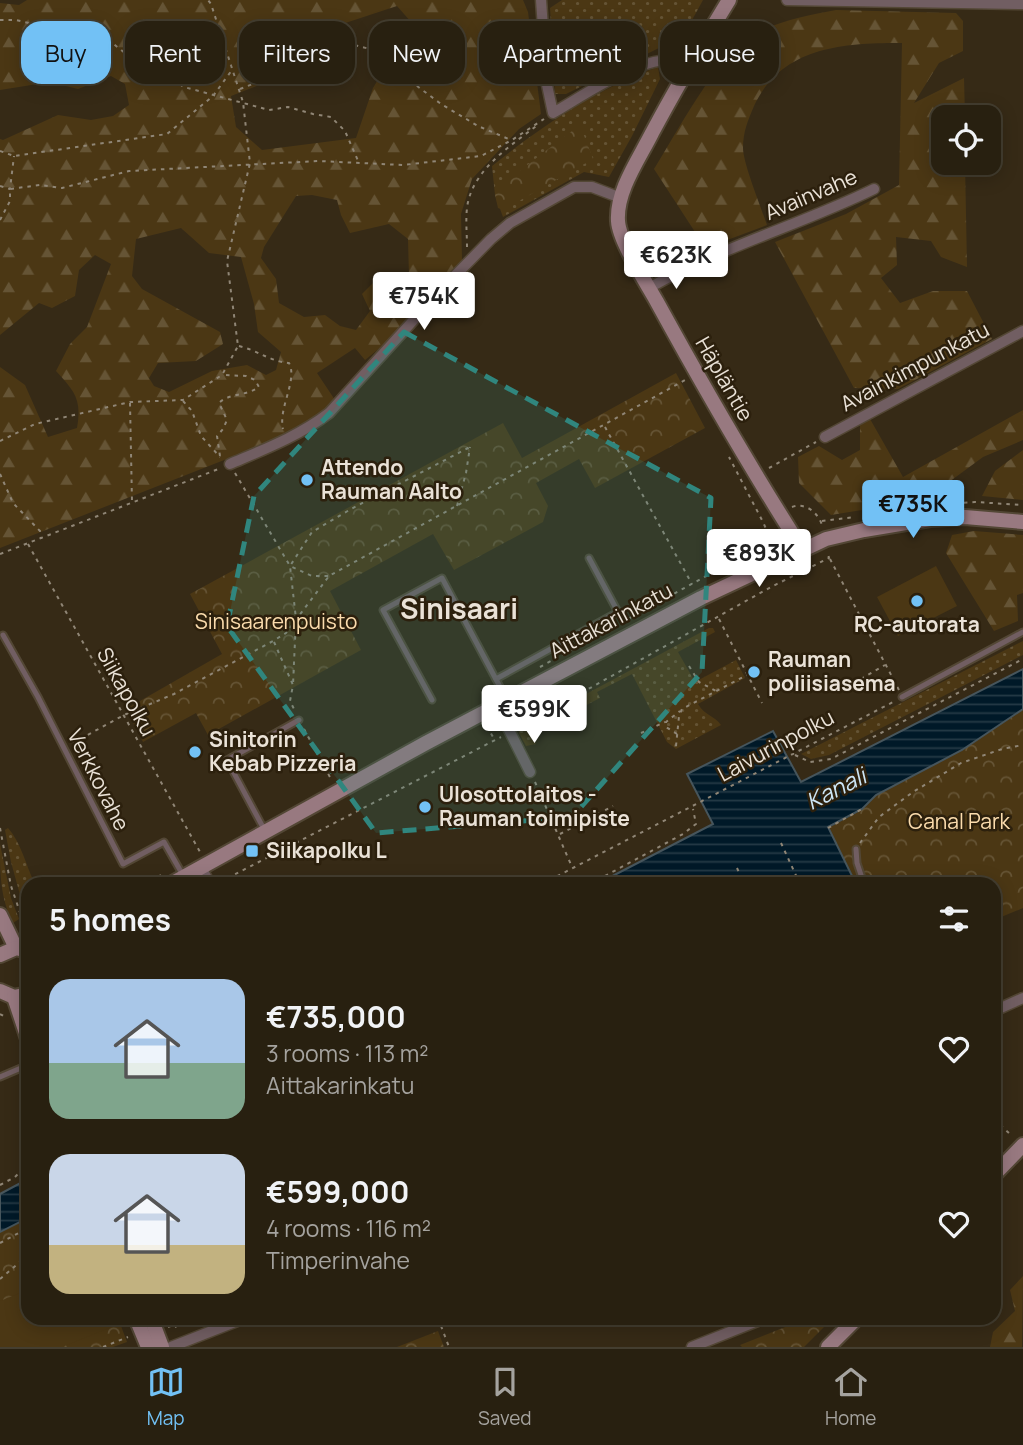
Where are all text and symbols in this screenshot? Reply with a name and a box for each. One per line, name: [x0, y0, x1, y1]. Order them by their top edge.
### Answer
chip: Buy: [21, 21, 111, 84]
chip: Rent: [125, 21, 225, 84]
chip: Filters: [239, 21, 355, 84]
chip: New: [369, 21, 465, 84]
chip: Apartment: [479, 21, 646, 84]
chip: House: [660, 21, 779, 84]
map controls: [931, 105, 1001, 175]
button: locate: [931, 105, 1001, 175]
street label: Avainvahe: [760, 162, 861, 226]
pin: €623K: [627, 232, 725, 291]
text: €623K: [640, 238, 712, 270]
pin: €754K: [375, 272, 473, 332]
text: €754K: [389, 279, 459, 311]
street label: Avainkimpunkatu: [835, 315, 994, 417]
street label: Häpläntie: [689, 331, 760, 426]
place label: Attendo Rauman Aalto: [321, 453, 462, 505]
marker: Attendo Rauman Aalto: [299, 472, 315, 488]
pin: €735K: [864, 480, 962, 540]
text: €735K: [878, 487, 948, 519]
pin: €893K: [710, 530, 808, 589]
text: €893K: [723, 536, 795, 568]
street label: Aittakarinkatu: [544, 576, 677, 664]
district label: Sinisaari: [400, 589, 518, 627]
marker: RC-autorata: [909, 593, 925, 609]
park label: Sinisaarenpuisto: [195, 607, 357, 635]
place label: RC-autorata: [854, 610, 980, 638]
street label: Siikapolku: [91, 642, 163, 741]
place label: Rauman poliisiasema: [768, 645, 896, 697]
marker: Rauman poliisiasema: [746, 664, 762, 680]
pin: €599K: [485, 686, 583, 745]
text: €599K: [498, 692, 570, 724]
street label: Laivurinpolku: [712, 703, 839, 788]
street label: Verkkovahe: [61, 724, 136, 835]
place label: Sinitorin Kebab Pizzeria: [209, 725, 356, 777]
marker: Sinitorin Kebab Pizzeria: [187, 744, 203, 760]
water label: Kanali: [800, 758, 873, 817]
place label: Ulosottolaitos - Rauman toimipiste: [439, 780, 630, 832]
marker: Ulosottolaitos - Rauman toimipiste: [417, 799, 433, 815]
park label: Canal Park: [908, 807, 1010, 835]
place label: Siikapolku L: [266, 836, 387, 864]
marker: Siikapolku L: [244, 843, 260, 859]
text: 5 homes: [49, 899, 171, 940]
icon: filters: [935, 900, 973, 938]
text: €735,000: [266, 996, 406, 1037]
icon: home: [105, 1007, 189, 1091]
icon: heart: [935, 1030, 973, 1068]
text: 3 rooms · 113 m²: [266, 1037, 429, 1069]
text: Aittakarinkatu: [266, 1069, 414, 1101]
text: €599,000: [266, 1171, 410, 1212]
icon: home: [105, 1182, 189, 1266]
icon: heart: [935, 1205, 973, 1243]
text: 4 rooms · 116 m²: [266, 1212, 431, 1244]
text: Timperinvahe: [266, 1244, 410, 1276]
tab: Map: [147, 1363, 185, 1431]
tab: Saved: [478, 1363, 532, 1431]
tab: Home: [825, 1363, 876, 1431]

